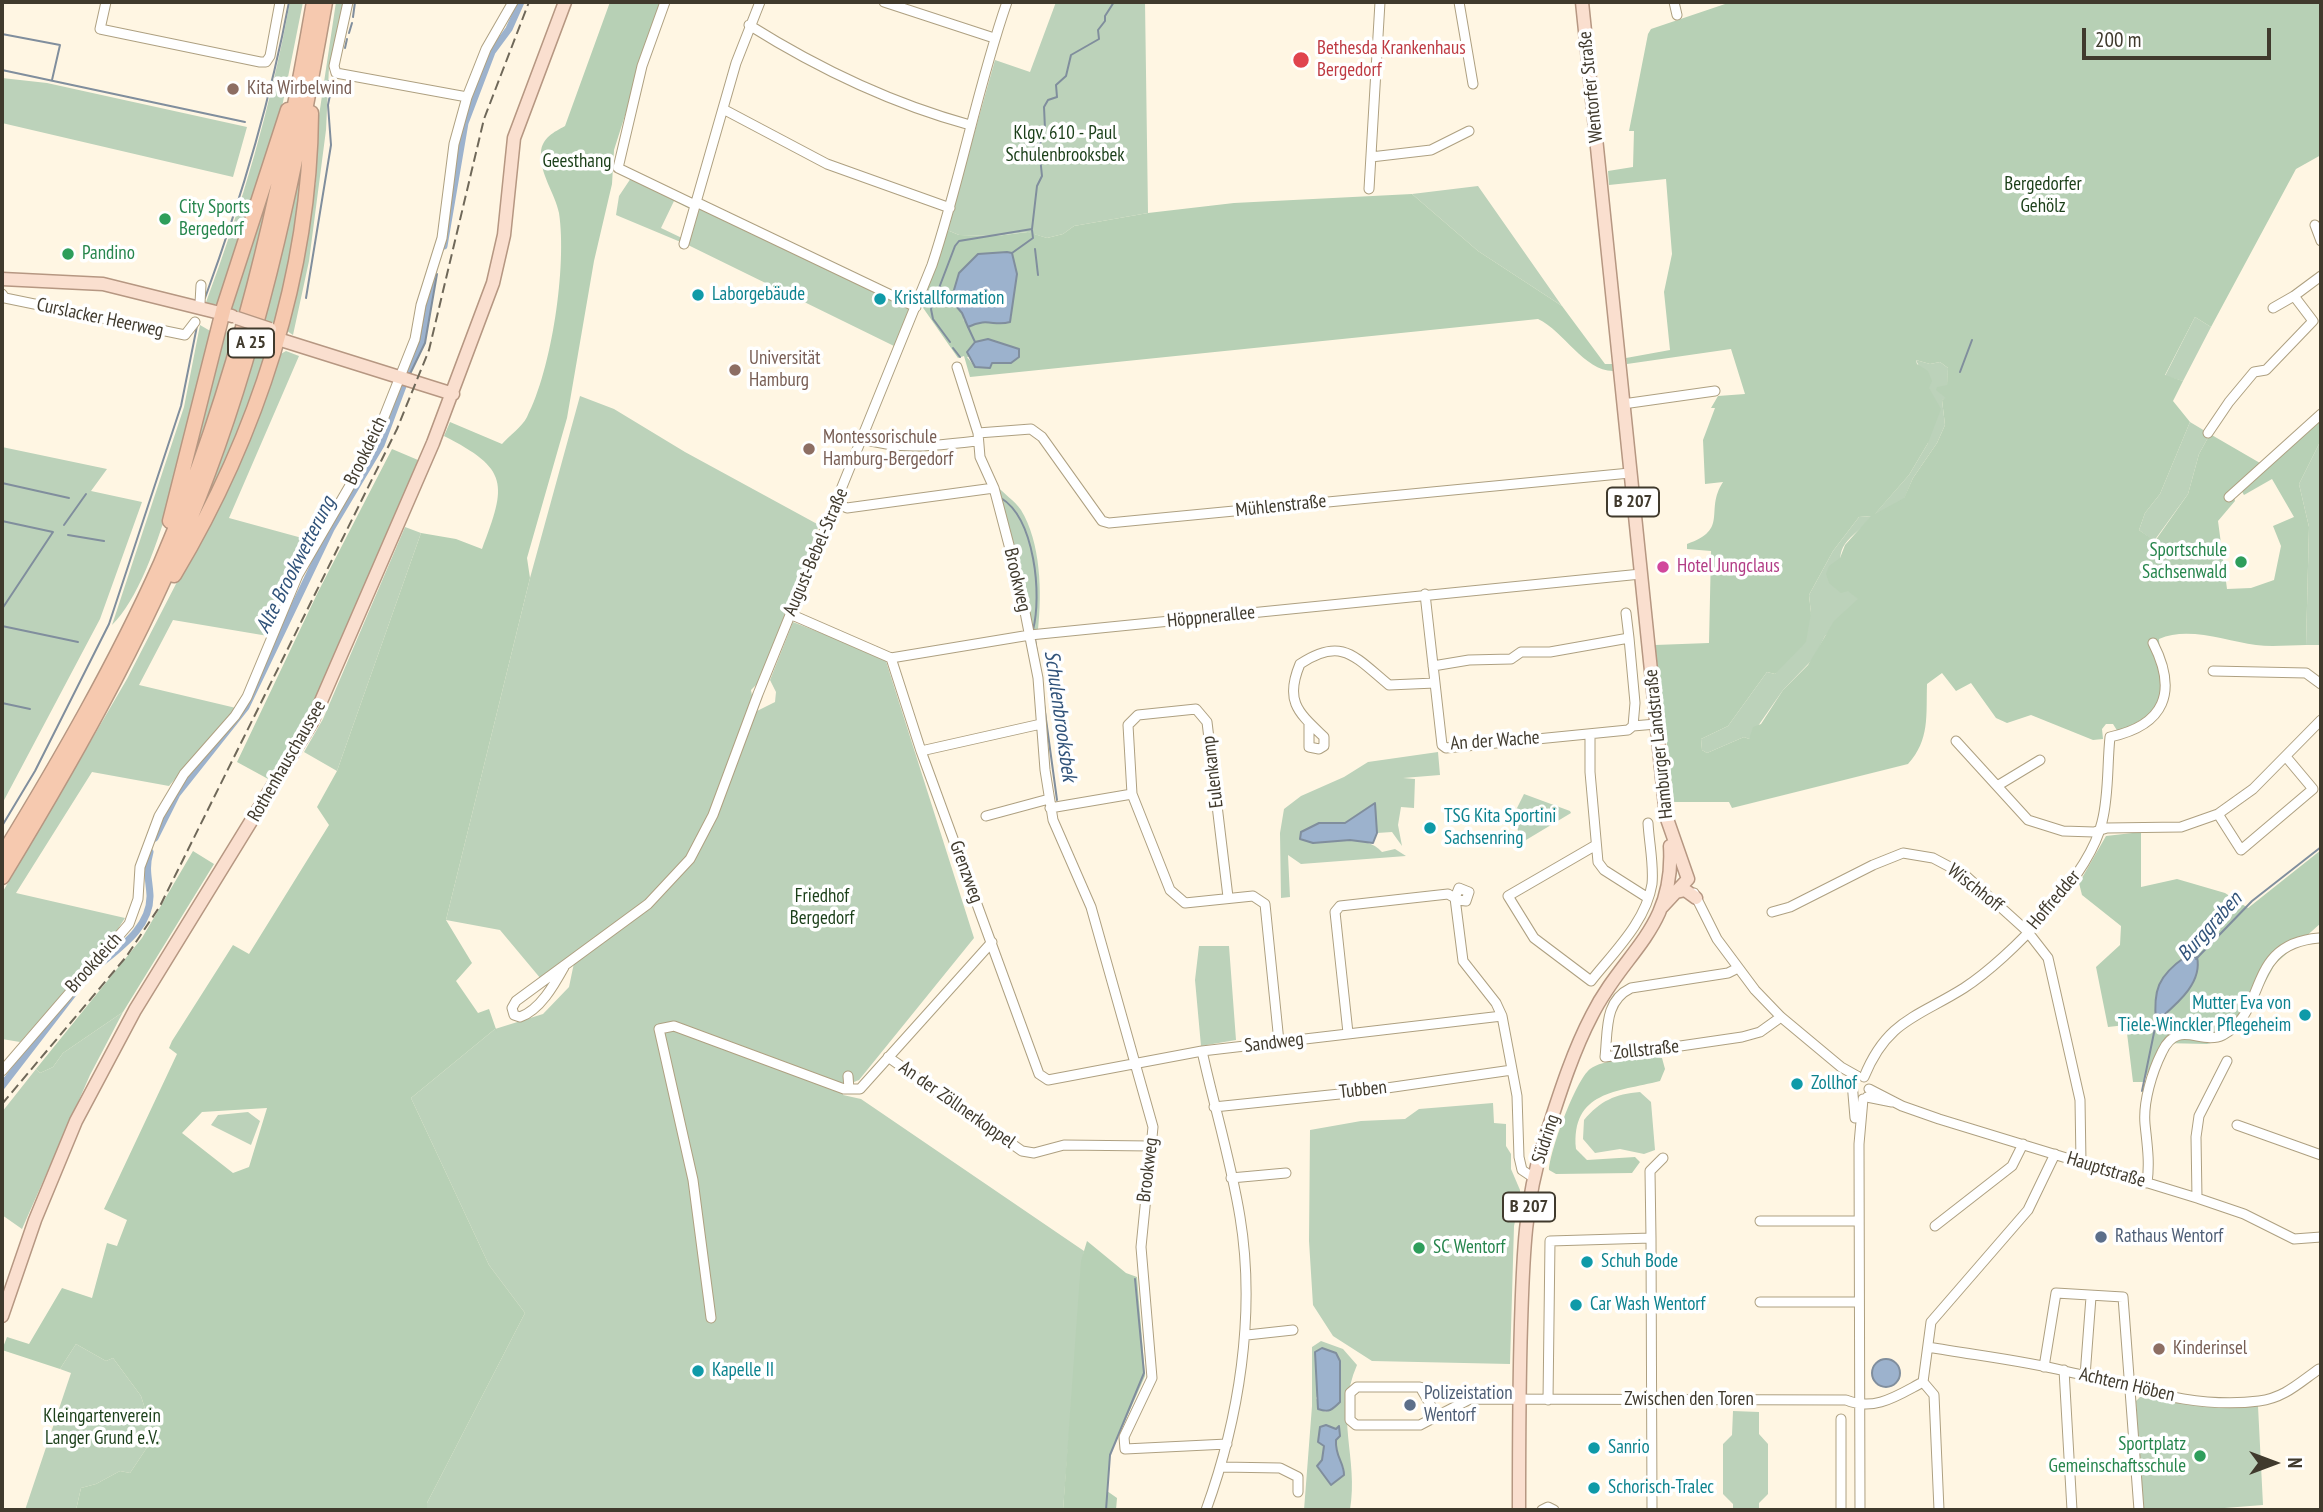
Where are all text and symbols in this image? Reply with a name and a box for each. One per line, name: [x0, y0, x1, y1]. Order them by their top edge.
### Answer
scale bar: [2085, 14, 2274, 58]
text: 200 m: [2095, 26, 2141, 53]
street label: Wentorfer Straße: [1574, 30, 1608, 144]
place label: Bethesda Krankenhaus Bergedorf: [1317, 38, 1466, 82]
marker: Bethesda Krankenhaus Bergedorf: [1291, 50, 1311, 70]
place label: Kita Wirbelwind: [247, 78, 352, 100]
marker: Kita Wirbelwind: [225, 81, 241, 97]
park label: Klgv. 610 - Paul Schulenbrooksbek: [1005, 123, 1125, 167]
park label: Geesthang: [542, 151, 612, 173]
park label: Bergedorfer Gehölz: [2004, 174, 2082, 218]
place label: City Sports Bergedorf: [179, 197, 250, 241]
marker: City Sports Bergedorf: [157, 211, 173, 227]
place label: Pandino: [82, 243, 135, 265]
marker: Pandino: [60, 246, 76, 262]
place label: Laborgebäude: [712, 284, 805, 306]
marker: Laborgebäude: [690, 287, 706, 303]
place label: Kristallformation: [894, 288, 1004, 310]
marker: Kristallformation: [872, 291, 888, 307]
street label: Curslacker Heerweg: [34, 293, 166, 343]
road number: A 25: [228, 328, 274, 358]
place label: Universität Hamburg: [749, 348, 820, 392]
marker: Universität Hamburg: [727, 362, 743, 378]
street label: Brookdeich: [340, 413, 392, 489]
place label: Montessorischule Hamburg-Bergedorf: [823, 427, 953, 471]
marker: Montessorischule Hamburg-Bergedorf: [801, 441, 817, 457]
street label: August-Bebel-Straße: [779, 485, 853, 619]
road number: B 207: [1607, 488, 1659, 516]
street label: Mühlenstraße: [1235, 490, 1327, 522]
water label: Alte Brookwetterung: [251, 493, 341, 637]
place label: Sportschule Sachsenwald: [2142, 540, 2227, 584]
street label: Brookweg: [999, 546, 1035, 614]
marker: Sportschule Sachsenwald: [2233, 554, 2249, 570]
place label: Hotel Jungclaus: [1677, 556, 1780, 578]
marker: Hotel Jungclaus: [1655, 559, 1671, 575]
street label: Höppnerallee: [1166, 601, 1256, 633]
water label: Schulenbrooksbek: [1038, 649, 1082, 783]
street label: Hamburger Landstraße: [1640, 668, 1678, 820]
street label: Rothenhauschaussee: [243, 696, 331, 826]
street label: An der Wache: [1450, 727, 1540, 755]
street label: Eulenkamp: [1197, 735, 1229, 809]
place label: TSG Kita Sportini Sachsenring: [1444, 806, 1556, 850]
marker: TSG Kita Sportini Sachsenring: [1422, 820, 1438, 836]
street label: Grenzweg: [944, 838, 988, 906]
street label: Wischhoff: [1943, 859, 2007, 917]
street label: Hoffredder: [2023, 866, 2085, 934]
park label: Friedhof Bergedorf: [790, 886, 854, 930]
water label: Burggraben: [2173, 887, 2247, 967]
street label: Brookdeich: [61, 928, 127, 998]
place label: Mutter Eva von Tiele-Winckler Pflegeheim: [2118, 993, 2291, 1037]
marker: Mutter Eva von Tiele-Winckler Pflegeheim: [2297, 1007, 2313, 1023]
street label: Sandweg: [1243, 1028, 1305, 1058]
street label: Zollstraße: [1612, 1035, 1680, 1065]
street label: An der Zöllnerkoppel: [894, 1056, 1020, 1154]
place label: Zollhof: [1811, 1073, 1857, 1095]
street label: Tubben: [1338, 1076, 1388, 1104]
marker: Zollhof: [1789, 1076, 1805, 1092]
street label: Südring: [1527, 1111, 1565, 1167]
street label: Brookweg: [1133, 1136, 1163, 1204]
street label: Hauptstraße: [2064, 1147, 2148, 1193]
road number: B 207: [1503, 1192, 1555, 1222]
place label: Rathaus Wentorf: [2115, 1226, 2223, 1248]
marker: Rathaus Wentorf: [2093, 1229, 2109, 1245]
place label: SC Wentorf: [1433, 1237, 1506, 1259]
marker: SC Wentorf: [1411, 1240, 1427, 1256]
place label: Schuh Bode: [1601, 1251, 1678, 1273]
marker: Schuh Bode: [1579, 1254, 1595, 1270]
place label: Car Wash Wentorf: [1590, 1294, 1705, 1316]
marker: Car Wash Wentorf: [1568, 1297, 1584, 1313]
place label: Kinderinsel: [2173, 1338, 2247, 1360]
marker: Kinderinsel: [2151, 1341, 2167, 1357]
place label: Kapelle II: [712, 1360, 774, 1382]
marker: Kapelle II: [690, 1363, 706, 1379]
street label: Achtern Höben: [2077, 1363, 2177, 1407]
place label: Polizeistation Wentorf: [1424, 1383, 1513, 1427]
street label: Zwischen den Toren: [1624, 1389, 1754, 1411]
marker: Polizeistation Wentorf: [1402, 1397, 1418, 1413]
park label: Kleingartenverein Langer Grund e.V.: [43, 1406, 161, 1450]
north arrow: [2239, 1428, 2309, 1498]
place label: Sportplatz Gemeinschaftsschule: [2049, 1434, 2186, 1478]
place label: Sanrio: [1608, 1437, 1650, 1459]
marker: Sanrio: [1586, 1440, 1602, 1456]
marker: Sportplatz Gemeinschaftsschule: [2192, 1448, 2208, 1464]
text: N: [2283, 1458, 2307, 1468]
place label: Schorisch-Tralec: [1608, 1477, 1714, 1499]
marker: Schorisch-Tralec: [1586, 1480, 1602, 1496]

